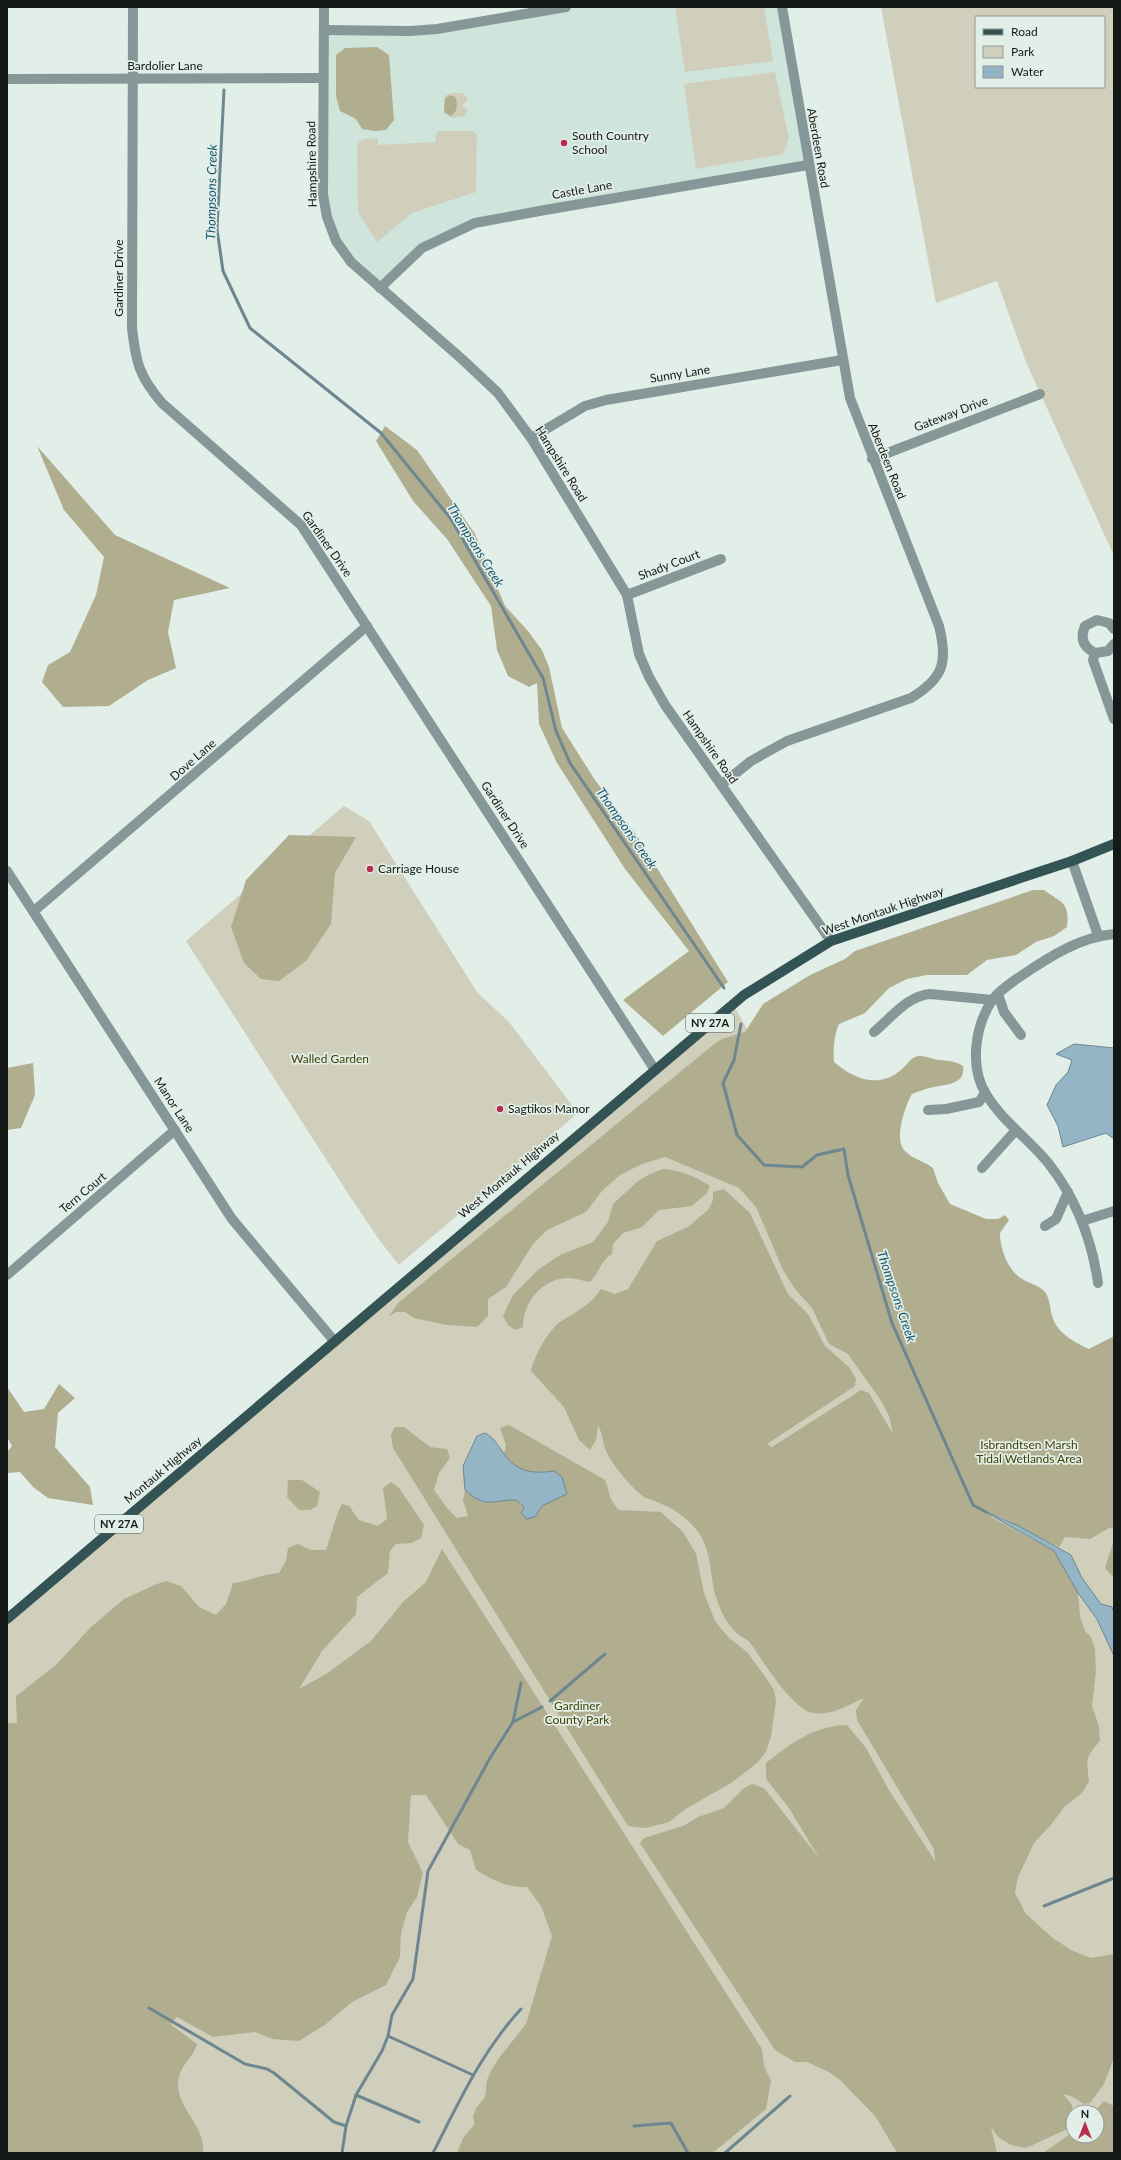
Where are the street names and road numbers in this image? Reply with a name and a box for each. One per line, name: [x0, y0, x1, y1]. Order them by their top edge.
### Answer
street label: Bardolier Lane: [127, 58, 203, 73]
street label: Aberdeen Road: [804, 107, 833, 189]
street label: Hampshire Road: [303, 121, 320, 207]
street label: Castle Lane: [551, 177, 613, 202]
street label: Gardiner Drive: [111, 239, 126, 317]
street label: Sunny Lane: [649, 361, 711, 386]
street label: Gateway Drive: [912, 393, 990, 434]
street label: Aberdeen Road: [865, 420, 910, 501]
street label: Hampshire Road: [532, 423, 591, 504]
street label: Gardiner Drive: [299, 508, 356, 580]
street label: Shady Court: [636, 546, 702, 583]
street label: Hampshire Road: [679, 707, 741, 786]
street label: Dove Lane: [167, 736, 219, 784]
street label: Gardiner Drive: [478, 778, 533, 851]
street label: West Montauk Highway: [820, 882, 946, 938]
road number: NY 27A: [686, 1014, 734, 1032]
street label: Manor Lane: [151, 1074, 198, 1135]
street label: West Montauk Highway: [455, 1127, 563, 1221]
street label: Tern Court: [56, 1168, 110, 1216]
street label: Montauk Highway: [121, 1432, 205, 1506]
road number: NY 27A: [95, 1515, 143, 1533]

